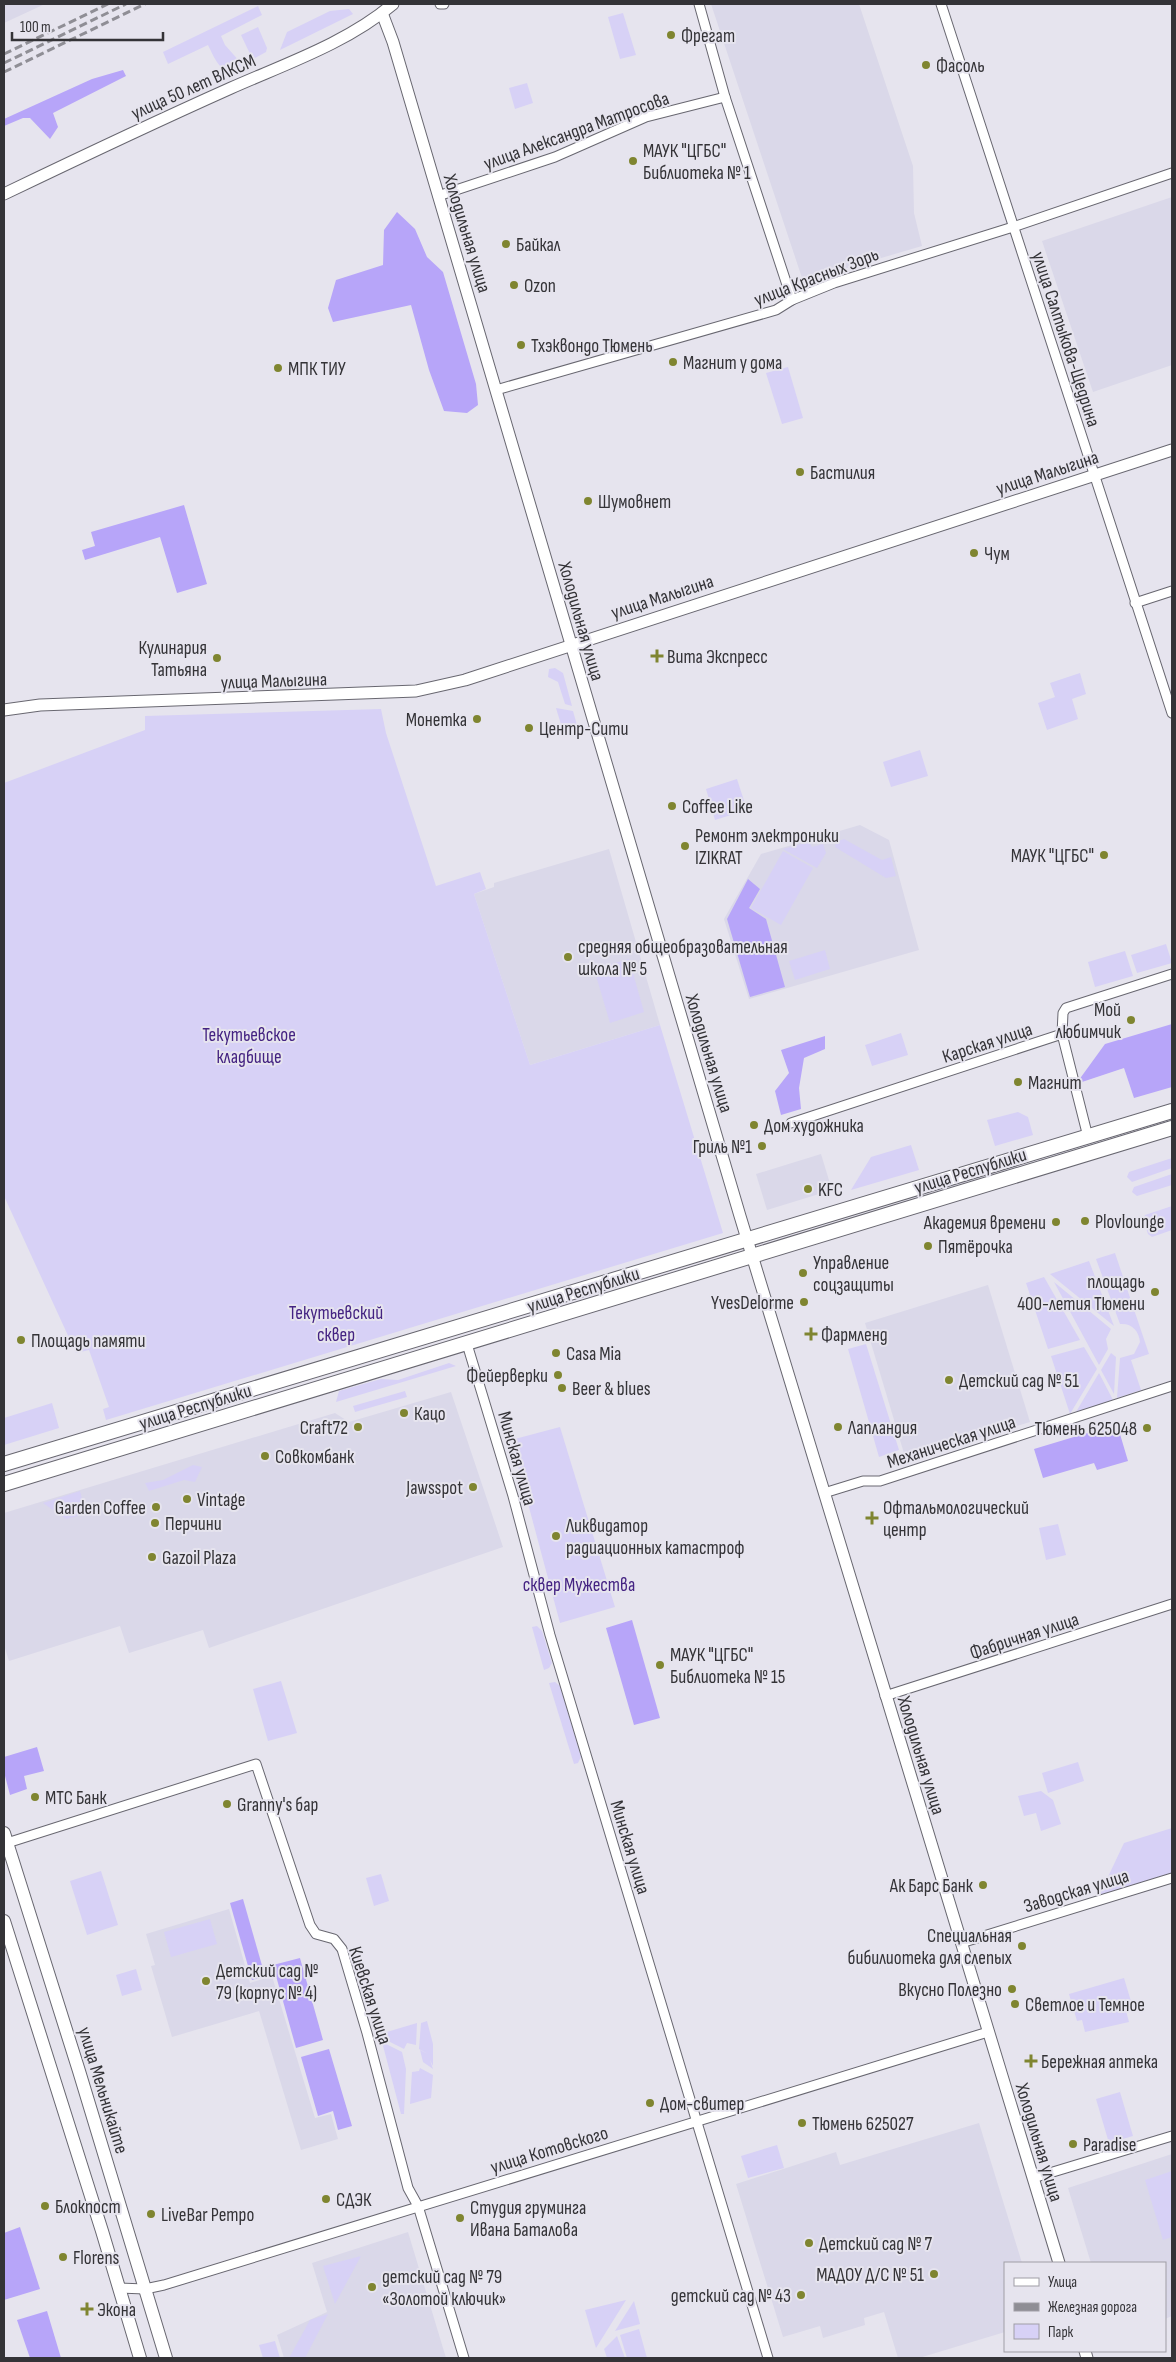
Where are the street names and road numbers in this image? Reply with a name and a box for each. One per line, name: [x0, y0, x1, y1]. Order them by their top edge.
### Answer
street label: улица 50 лет ВЛКСМ: [128, 50, 259, 125]
street label: улица Александра Матросова: [481, 87, 672, 176]
street label: Холодильная улица: [437, 170, 495, 295]
street label: улица Красных Зорь: [751, 243, 882, 312]
street label: улица Салтыкова-Щедрина: [1026, 249, 1105, 430]
street label: улица Малыгина: [993, 446, 1102, 501]
street label: Холодильная улица: [552, 558, 609, 684]
street label: улица Малыгина: [608, 570, 717, 625]
street label: улица Малыгина: [221, 668, 328, 695]
street label: Холодильная улица: [679, 990, 737, 1115]
street label: Карская улица: [940, 1018, 1035, 1069]
street label: улица Республики: [912, 1143, 1029, 1199]
street label: улица Республики: [525, 1262, 642, 1318]
street label: улица Республики: [137, 1379, 254, 1435]
street label: Минская улица: [492, 1409, 541, 1508]
street label: Механическая улица: [884, 1411, 1019, 1474]
street label: Фабричная улица: [967, 1608, 1082, 1665]
street label: Холодильная улица: [891, 1692, 949, 1817]
street label: Минская улица: [604, 1798, 655, 1897]
street label: Заводская улица: [1021, 1865, 1132, 1918]
street label: Киевская улица: [343, 1944, 396, 2047]
street label: улица Мельникайте: [72, 2024, 133, 2156]
street label: Холодильная улица: [1009, 2079, 1067, 2204]
street label: улица Котовского: [488, 2122, 611, 2179]

